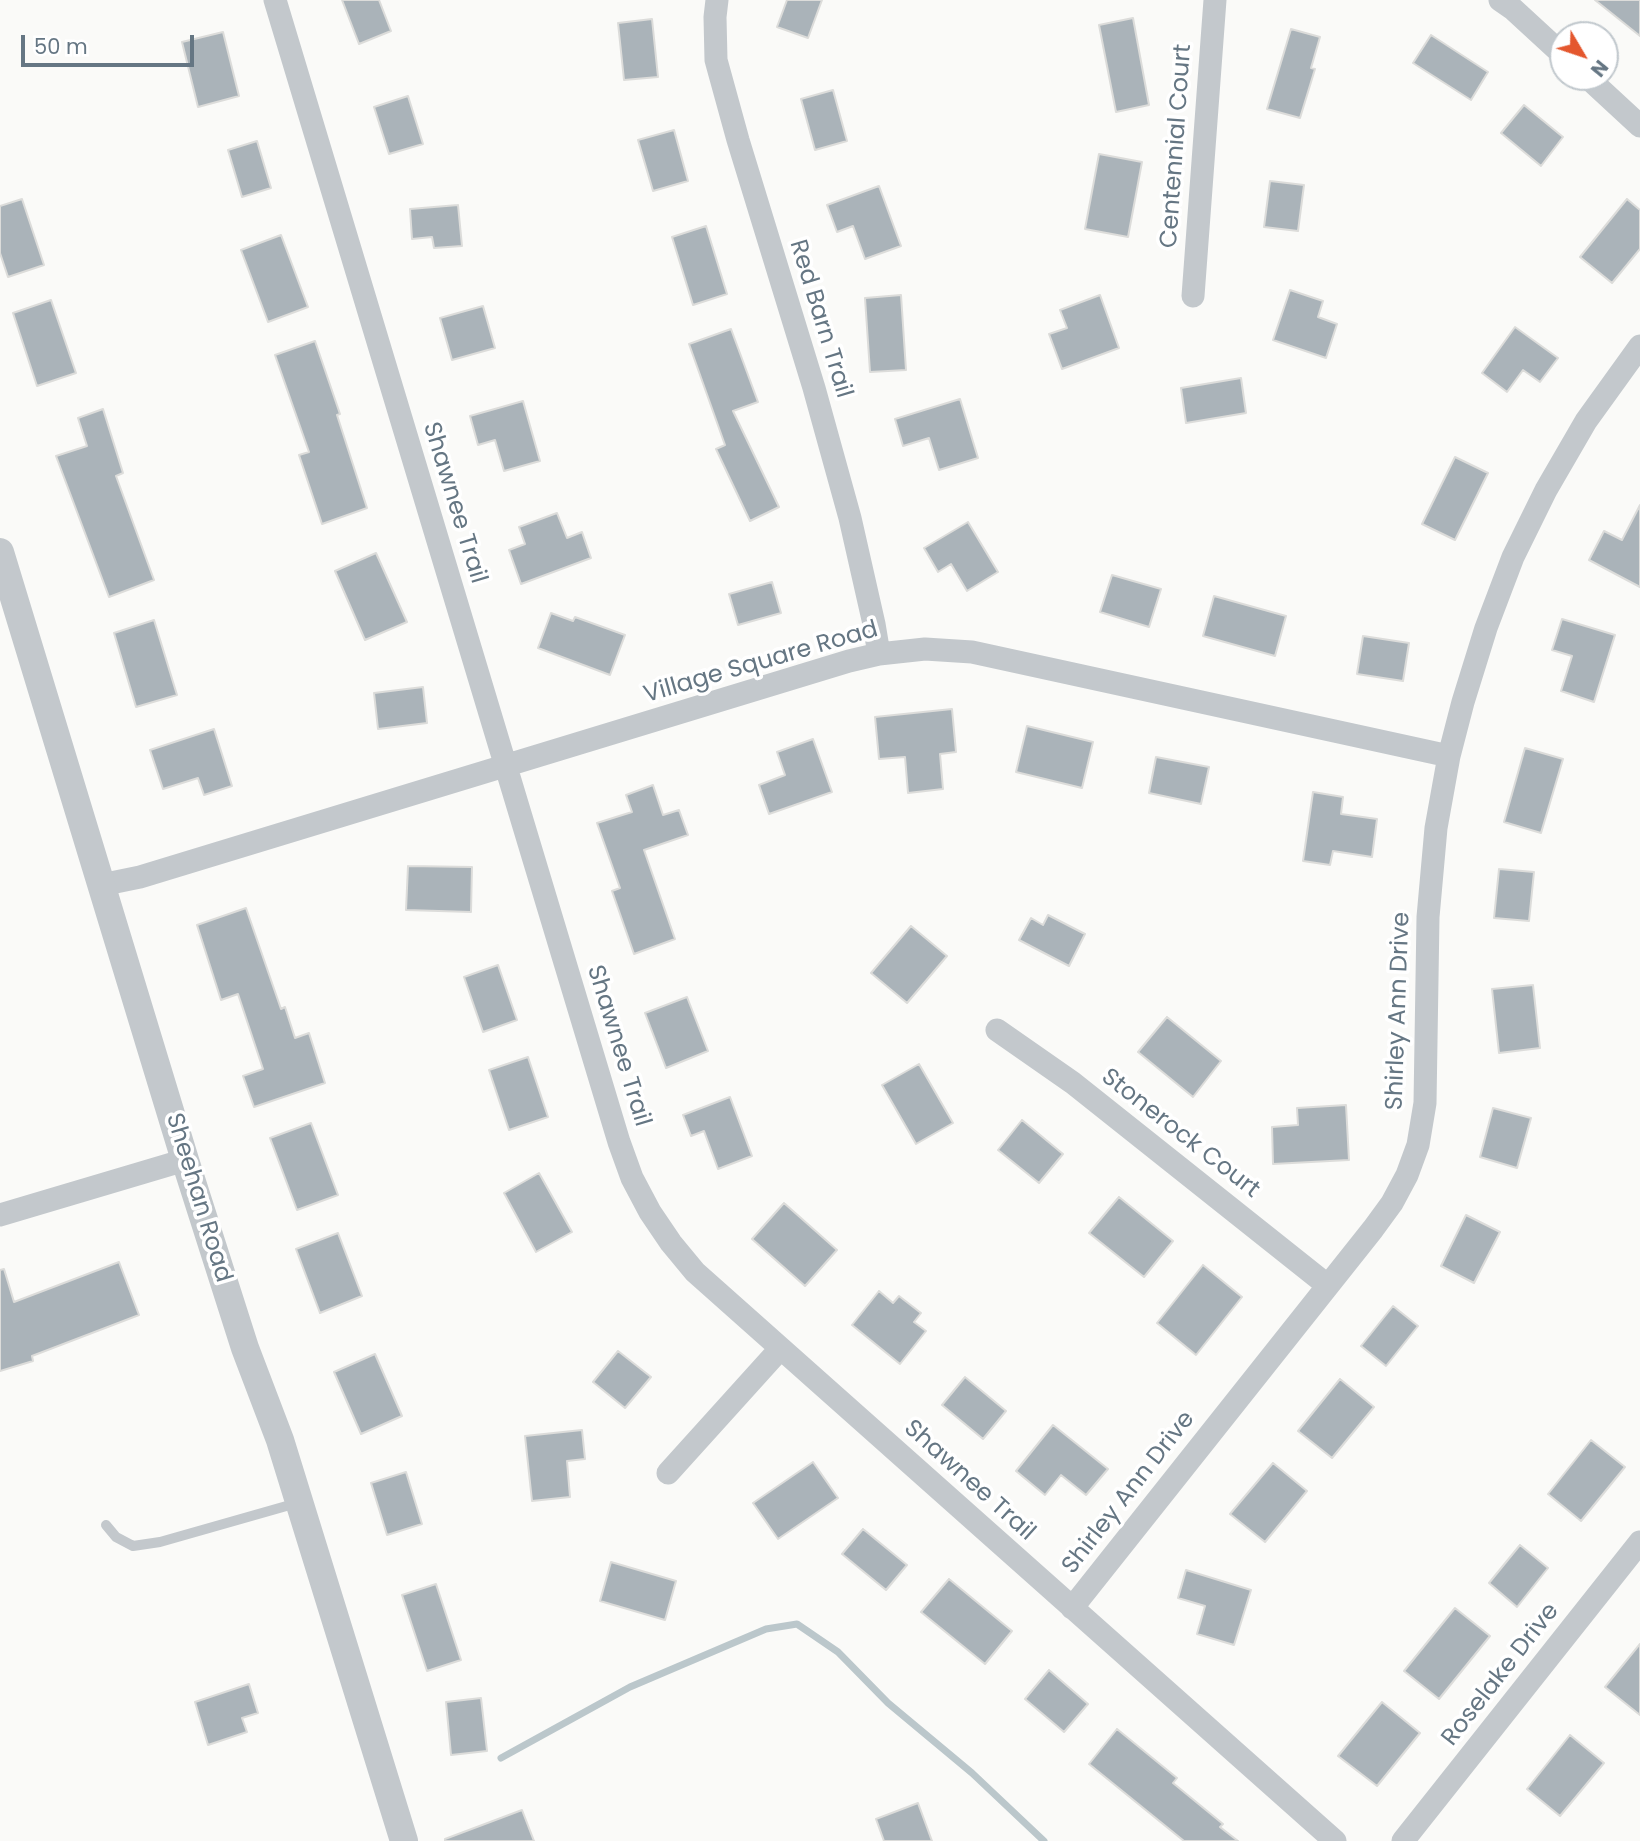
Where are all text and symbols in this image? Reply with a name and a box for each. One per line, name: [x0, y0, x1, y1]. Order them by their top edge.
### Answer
scale bar: [24, 21, 198, 65]
north arrow: [1549, 21, 1619, 91]
text: 50 m: [34, 32, 88, 61]
street label: Centennial Court: [1156, 43, 1198, 249]
text: N: [1584, 54, 1614, 82]
street label: Red Barn Trail: [782, 237, 858, 401]
street label: Shawnee Trail: [416, 419, 492, 587]
street label: Village Square Road: [641, 616, 881, 710]
street label: Shirley Ann Drive: [1381, 911, 1417, 1111]
street label: Shawnee Trail: [580, 962, 656, 1130]
street label: Stonerock Court: [1095, 1063, 1265, 1205]
street label: Sheehan Road: [159, 1110, 237, 1286]
street label: Shirley Ann Drive: [1057, 1406, 1201, 1580]
street label: Shawnee Trail: [897, 1414, 1041, 1548]
street label: Roselake Drive: [1436, 1598, 1566, 1752]

